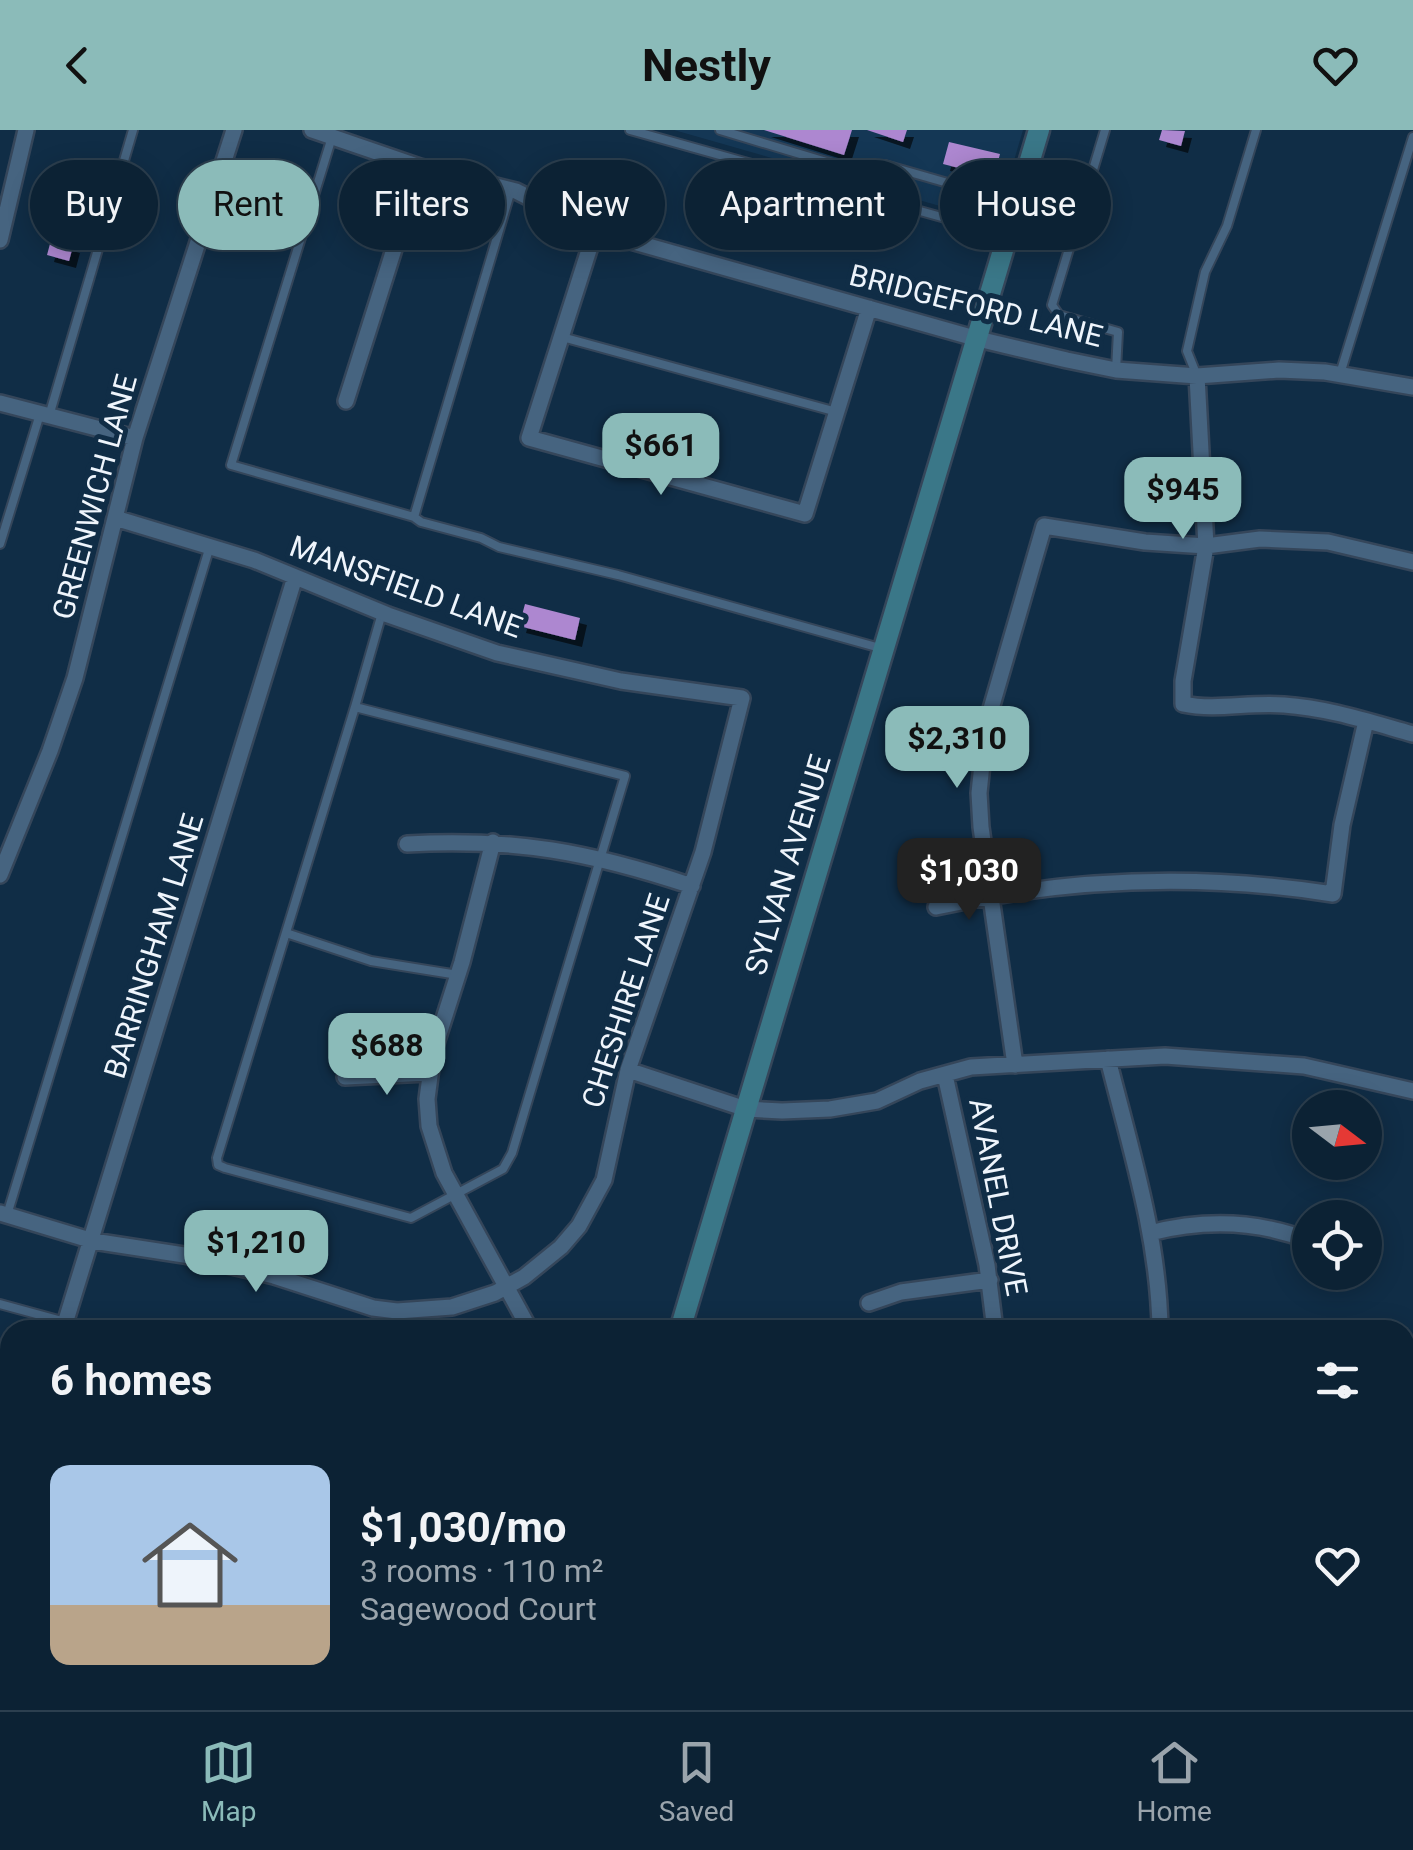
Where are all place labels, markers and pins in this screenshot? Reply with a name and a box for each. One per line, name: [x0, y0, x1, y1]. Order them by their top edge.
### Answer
pin: $661: [602, 413, 720, 498]
pin: $945: [1124, 457, 1242, 542]
pin: $2,310: [876, 706, 1038, 791]
pin: $1,030: [888, 838, 1050, 923]
pin: $688: [328, 1013, 446, 1098]
pin: $1,210: [175, 1210, 337, 1295]

